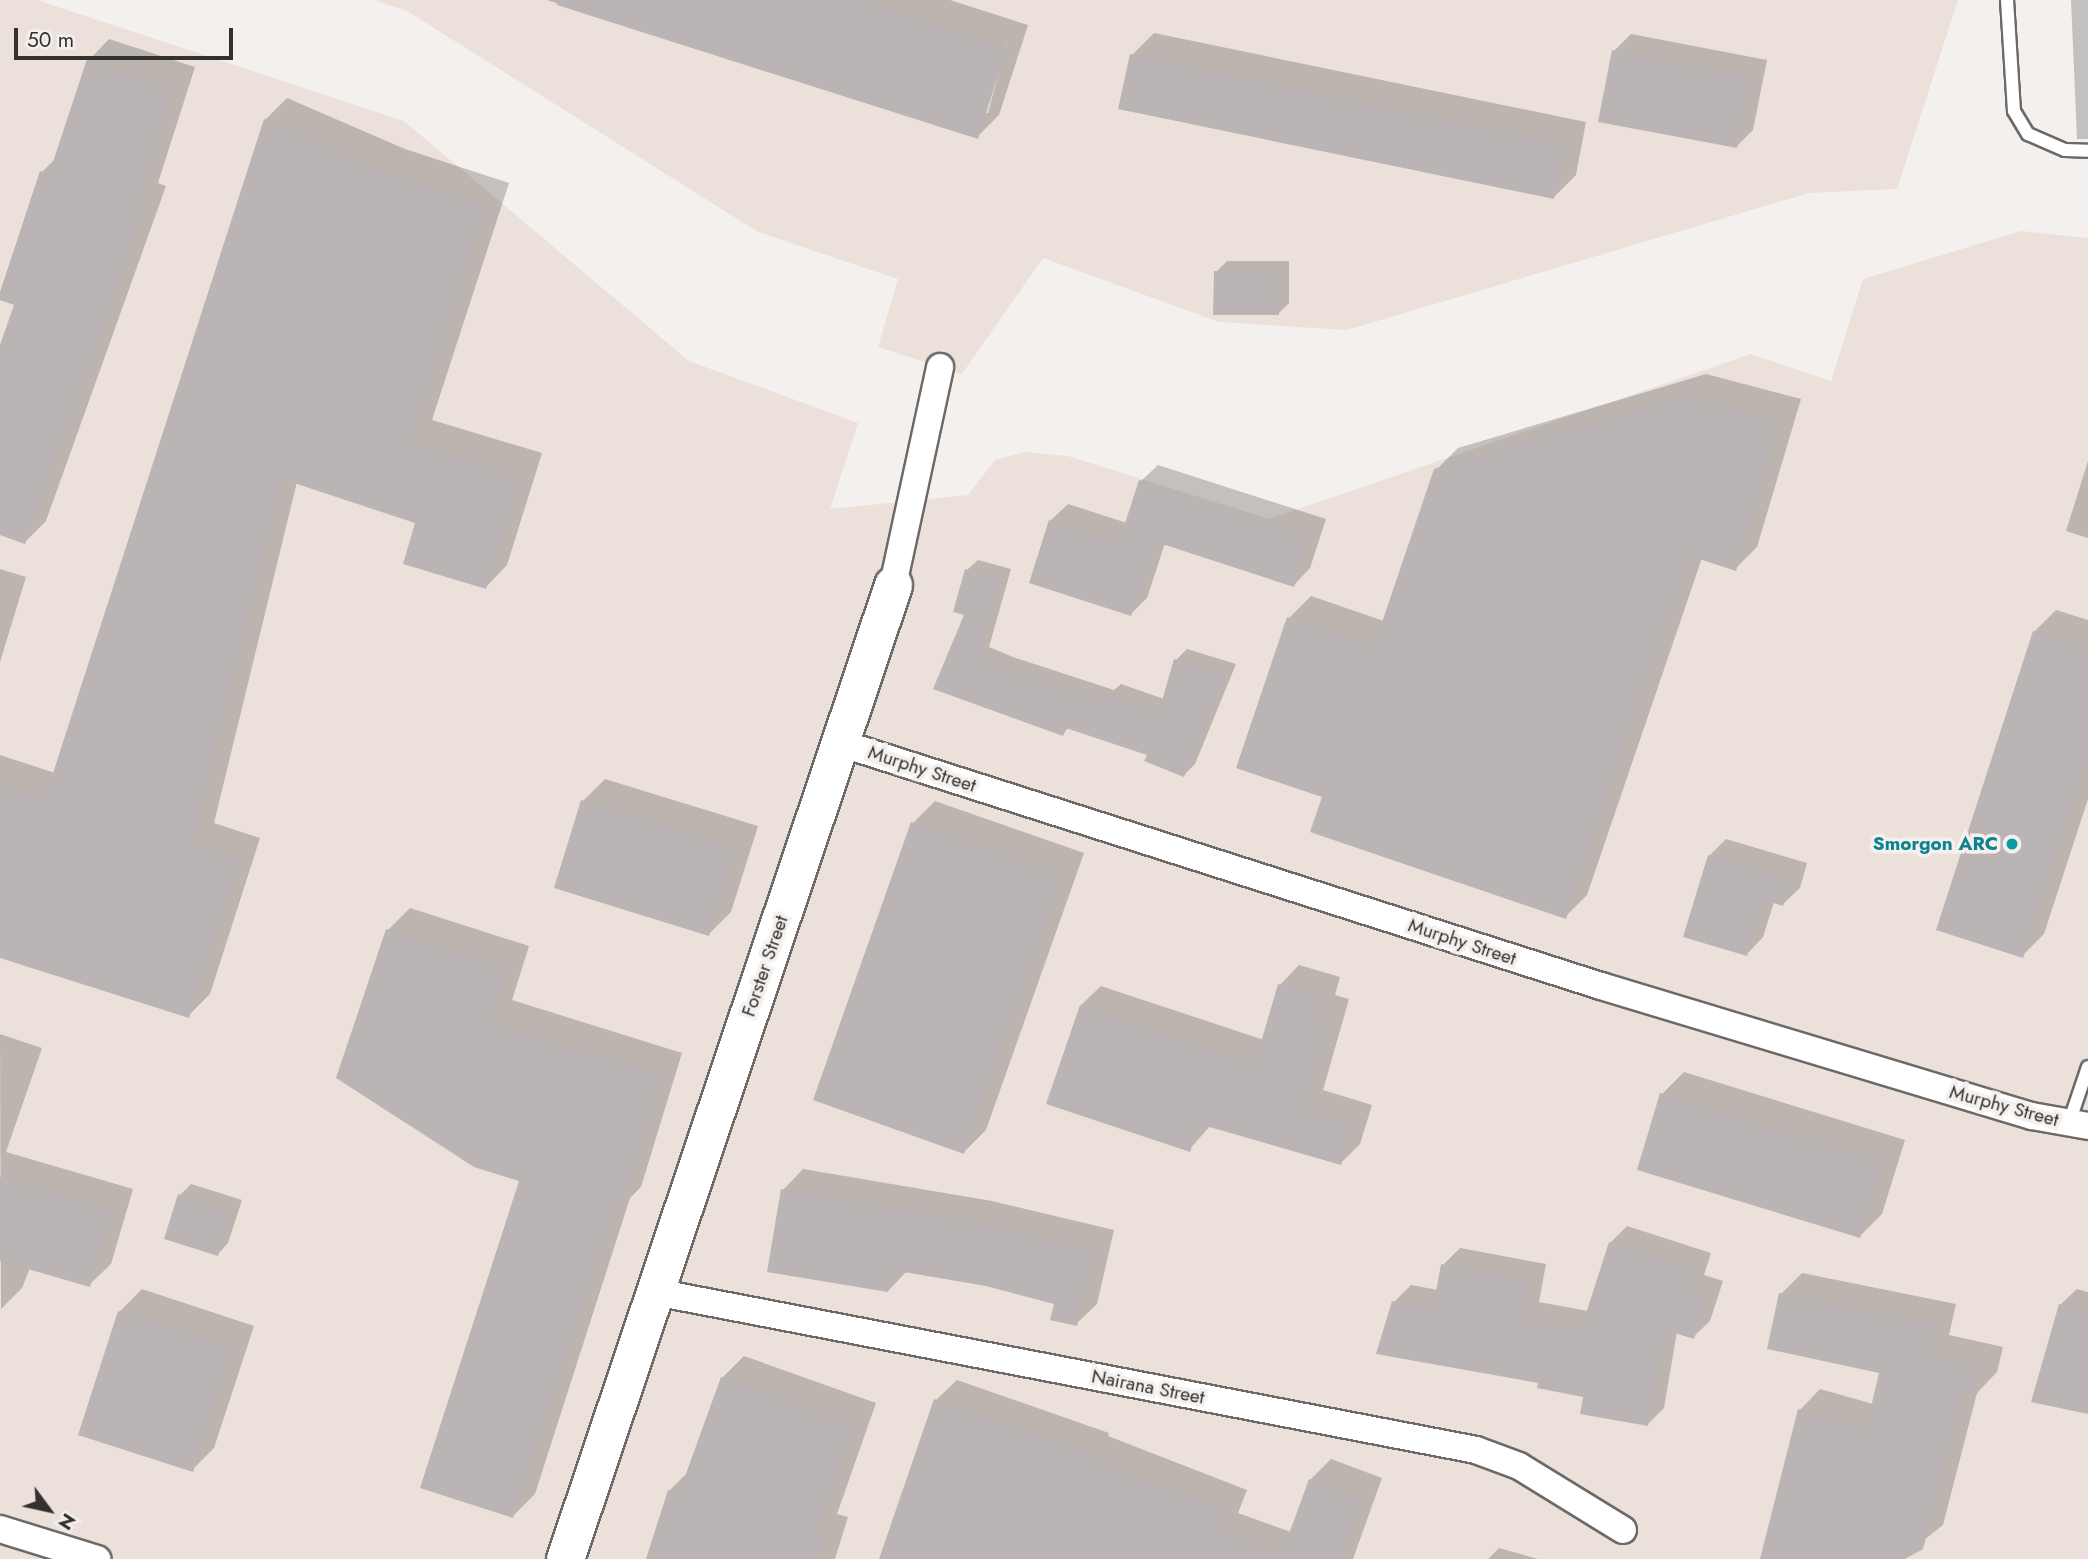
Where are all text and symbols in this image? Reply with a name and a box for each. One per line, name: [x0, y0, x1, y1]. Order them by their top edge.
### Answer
scale bar: [18, 14, 236, 58]
text: 50 m: [27, 25, 74, 55]
street label: Murphy Street: [865, 741, 979, 797]
place label: Smorgon ARC: [1873, 833, 1998, 855]
marker: Smorgon ARC: [2004, 836, 2020, 852]
street label: Forster Street: [737, 912, 793, 1020]
street label: Murphy Street: [1405, 914, 1519, 970]
street label: Murphy Street: [1947, 1080, 2061, 1132]
street label: Nairana Street: [1090, 1365, 1206, 1409]
north arrow: [14, 1475, 84, 1545]
text: N: [52, 1508, 82, 1535]

